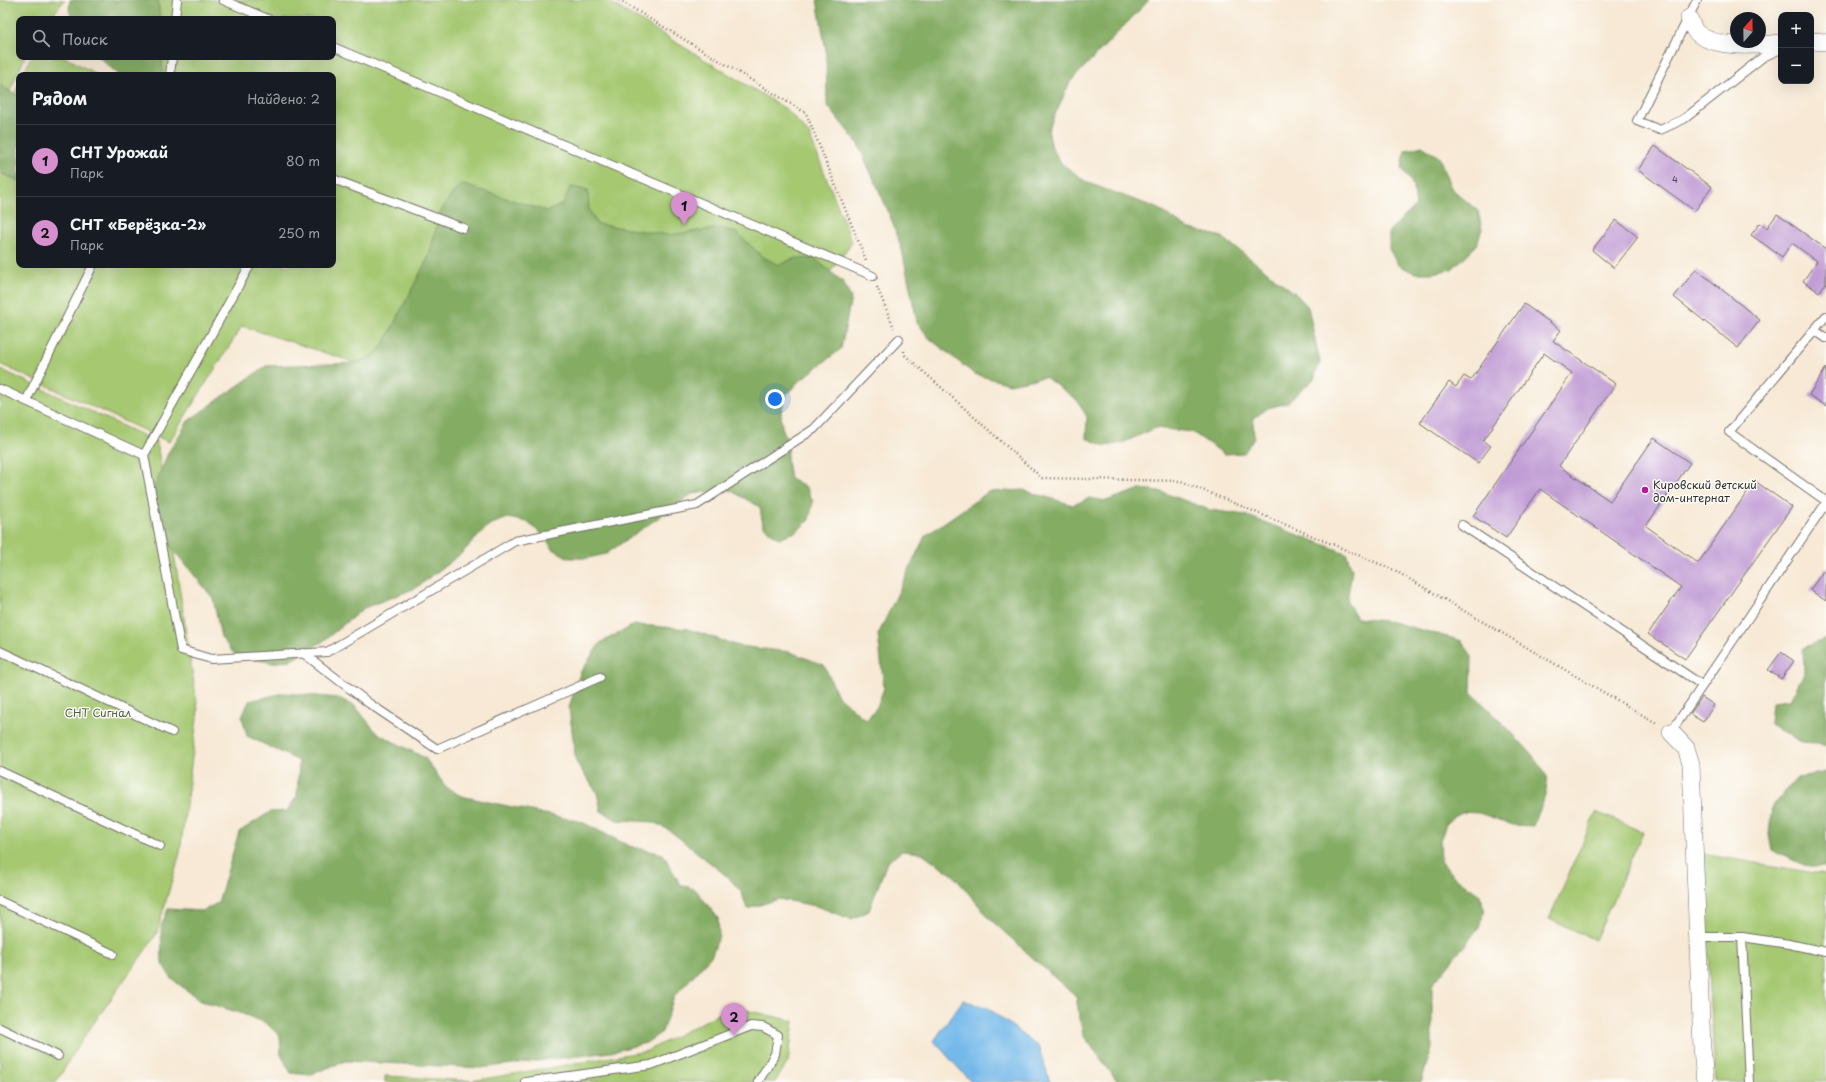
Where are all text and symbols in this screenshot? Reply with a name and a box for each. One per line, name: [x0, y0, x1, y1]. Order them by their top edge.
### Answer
north arrow: [1730, 12, 1766, 48]
map controls: [1778, 12, 1814, 84]
button: +: [1778, 12, 1814, 48]
search box: [16, 16, 336, 60]
icon: search: [30, 27, 52, 49]
text: Поиск: [62, 27, 108, 50]
button: −: [1778, 48, 1814, 84]
text: Рядом: [32, 85, 87, 111]
text: Найдено: 2: [247, 89, 320, 108]
text: СНТ Урожай: [70, 140, 168, 163]
text: 1: [42, 151, 48, 170]
text: 80 m: [286, 151, 320, 170]
text: Парк: [70, 163, 104, 182]
house number: 4: [1672, 172, 1678, 186]
pin: 1: [671, 192, 697, 225]
text: СНТ «Берёзка-2»: [70, 212, 206, 235]
text: 2: [40, 223, 50, 242]
text: 250 m: [278, 223, 320, 242]
text: Парк: [70, 235, 104, 254]
your location: [765, 389, 785, 409]
place label: Кировский детский дом-интернат: [1653, 476, 1757, 506]
marker: Кировский детский дом-интернат: [1640, 485, 1650, 495]
park label: СНТ Сигнал: [65, 704, 131, 721]
pin: 2: [721, 1003, 747, 1036]

